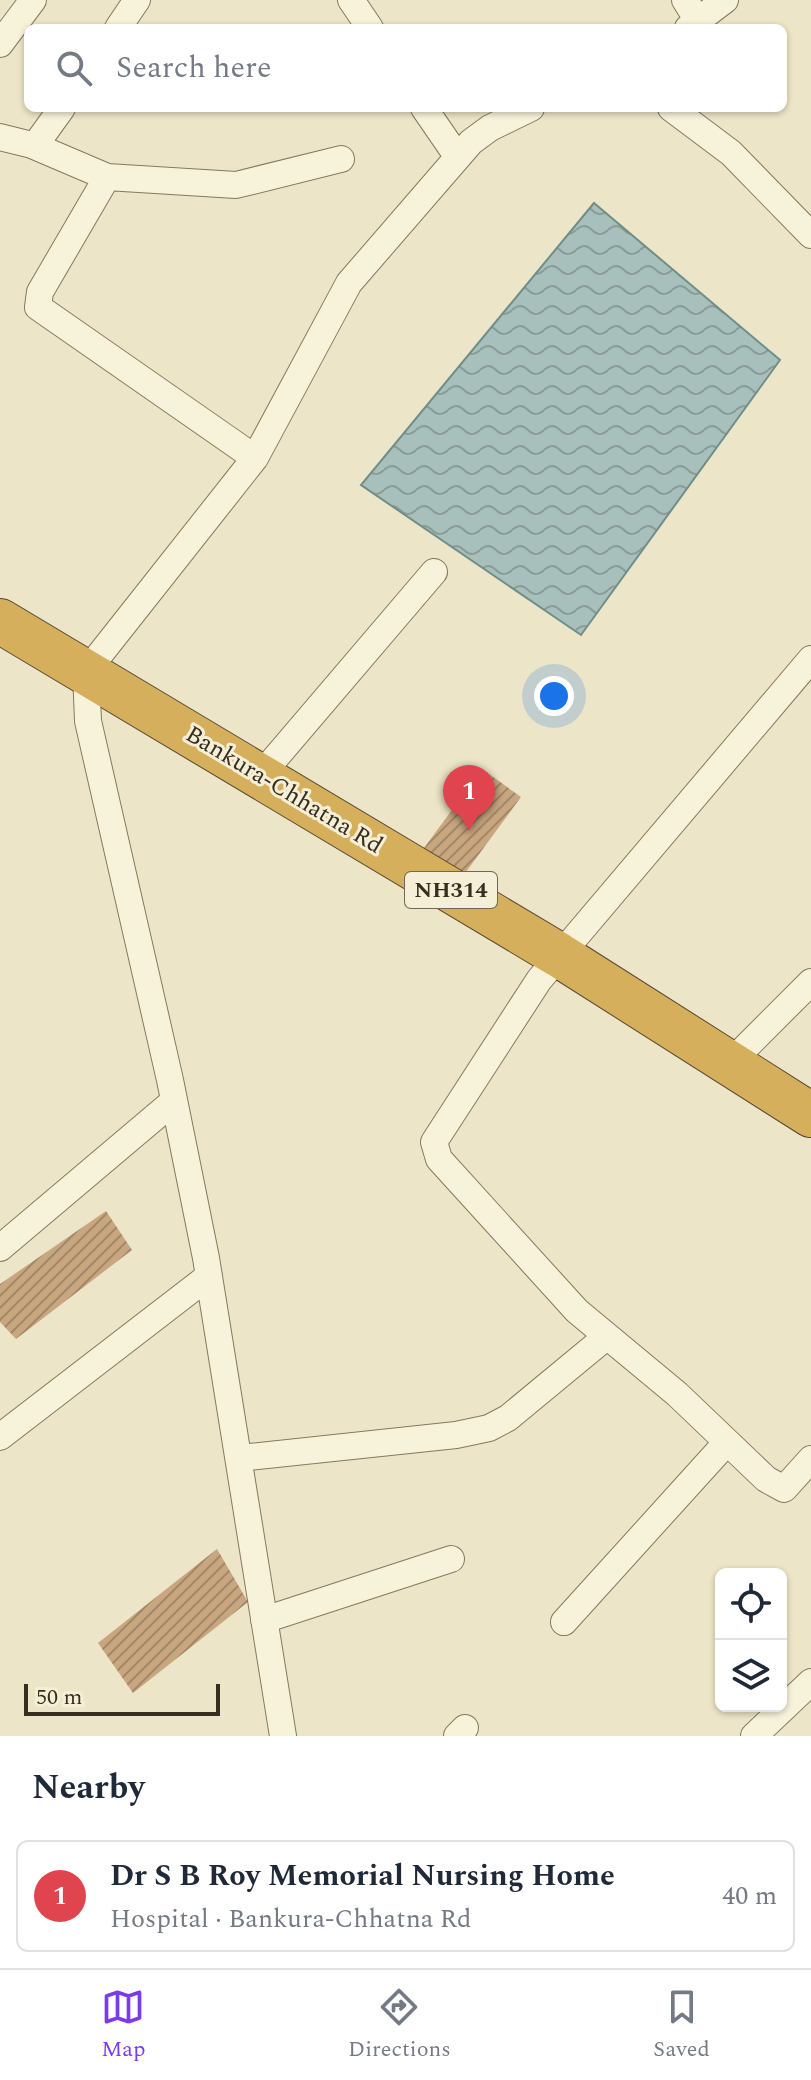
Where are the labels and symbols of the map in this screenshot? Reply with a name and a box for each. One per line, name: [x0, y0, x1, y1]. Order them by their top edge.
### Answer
your location: [534, 676, 574, 716]
street label: Bankura-Chhatna Rd: [178, 717, 390, 863]
pin: 1: [443, 765, 495, 831]
road number: NH314: [405, 872, 497, 908]
scale bar: [24, 1680, 220, 1716]

